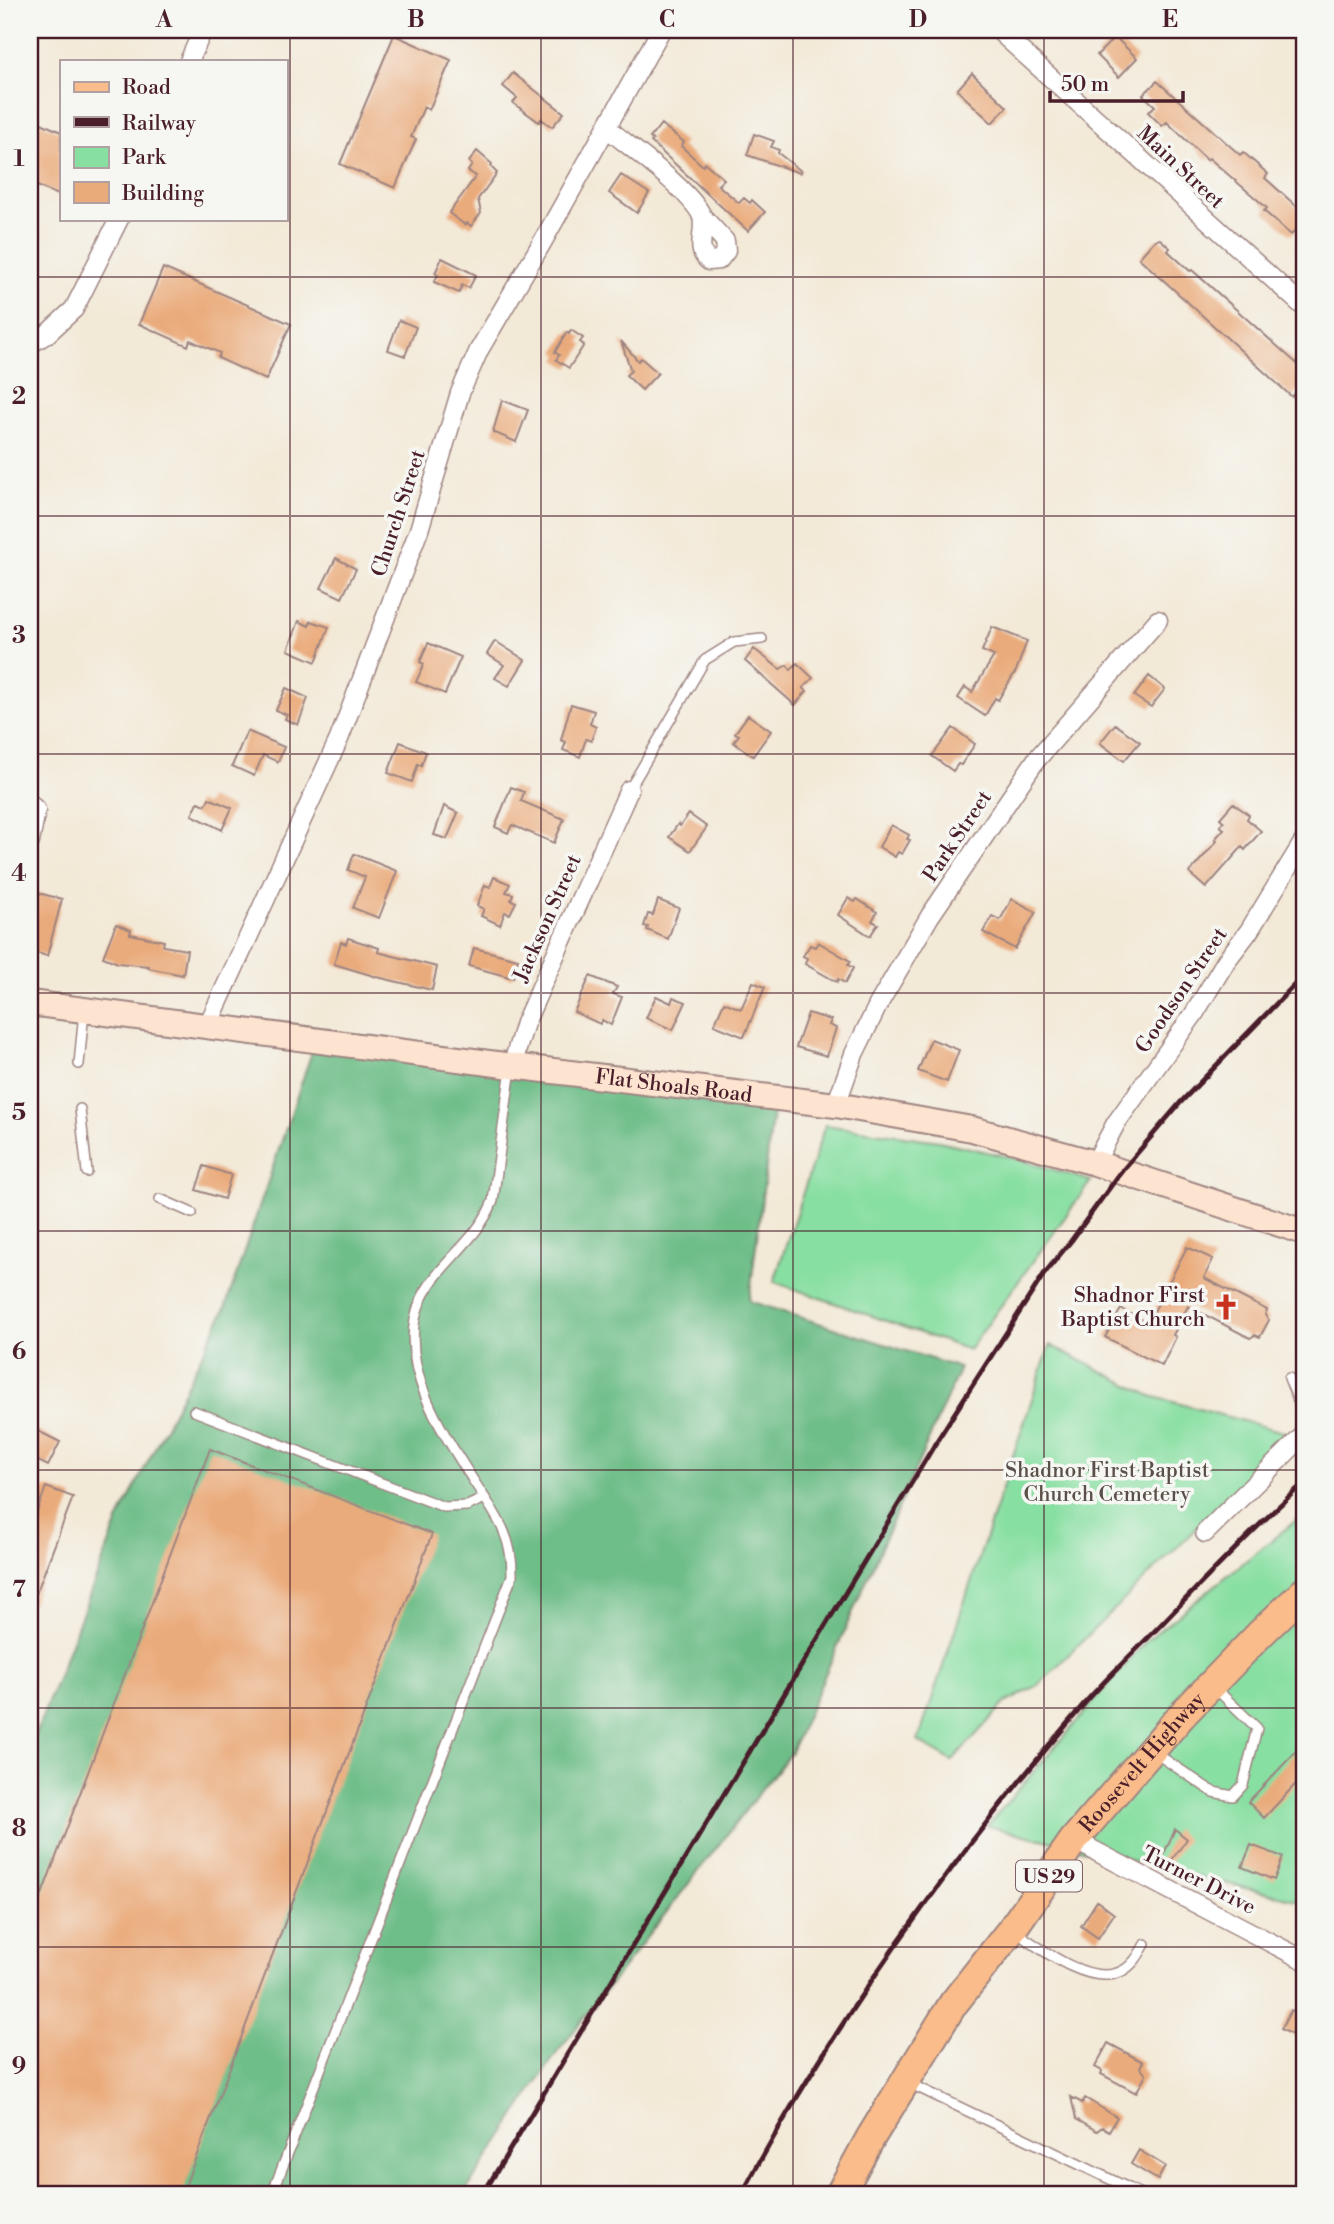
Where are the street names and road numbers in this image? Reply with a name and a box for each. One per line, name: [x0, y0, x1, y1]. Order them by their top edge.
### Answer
street label: Main Street: [1131, 121, 1230, 215]
street label: Church Street: [366, 446, 432, 580]
street label: Park Street: [918, 785, 998, 887]
street label: Jackson Street: [508, 850, 588, 987]
street label: Goodson Street: [1130, 922, 1234, 1058]
street label: Flat Shoals Road: [594, 1064, 754, 1109]
street label: Roosevelt Highway: [1074, 1687, 1211, 1839]
street label: Turner Drive: [1137, 1841, 1260, 1921]
road number: US 29: [1016, 1860, 1082, 1892]

